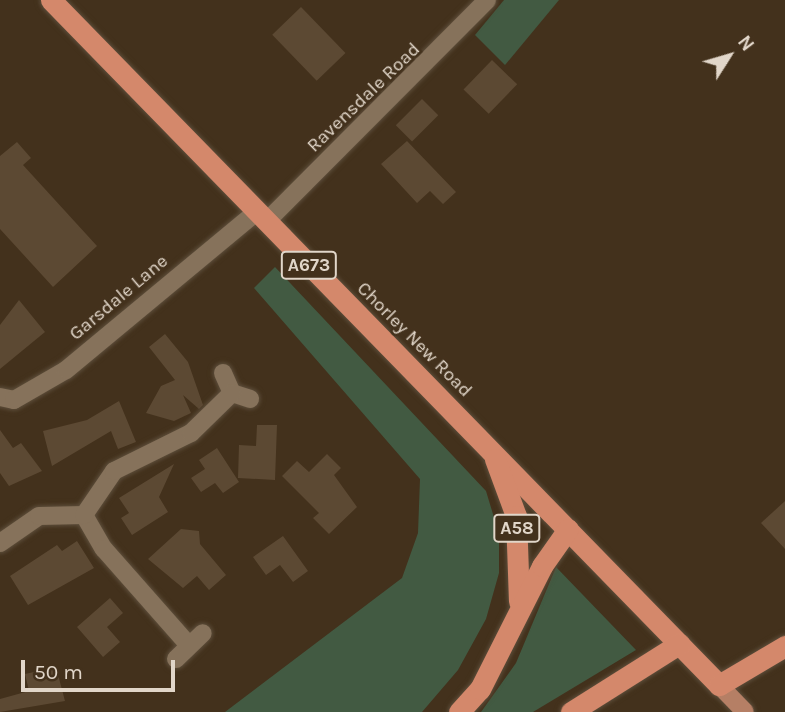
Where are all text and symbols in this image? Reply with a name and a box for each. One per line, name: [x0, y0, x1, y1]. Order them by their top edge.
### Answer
north arrow: [694, 21, 764, 91]
text: N: [733, 31, 759, 55]
street label: Ravensdale Road: [303, 38, 425, 158]
street label: Garsdale Lane: [65, 250, 173, 346]
road number: A673: [279, 250, 339, 279]
street label: Chorley New Road: [352, 278, 476, 402]
road number: A58: [492, 514, 542, 542]
scale bar: [24, 646, 178, 690]
text: 50 m: [34, 660, 83, 684]

